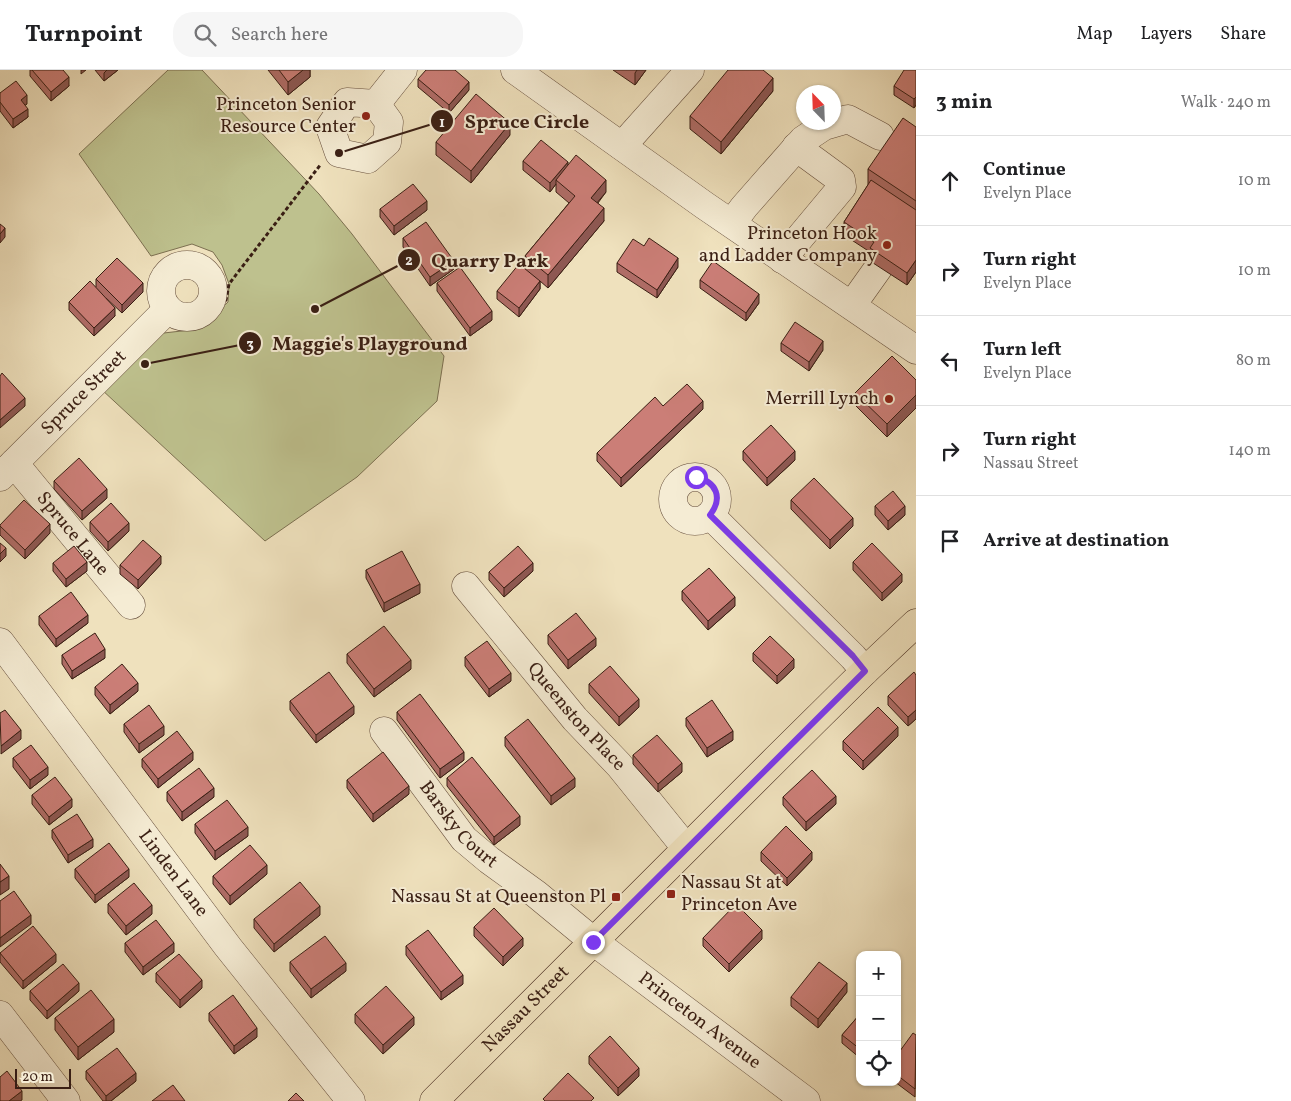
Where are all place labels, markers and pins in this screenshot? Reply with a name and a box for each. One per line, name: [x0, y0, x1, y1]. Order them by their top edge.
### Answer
place label: Princeton Senior Resource Center: [216, 92, 356, 140]
callout: Spruce Circle: [430, 104, 599, 139]
marker: Princeton Senior Resource Center: [360, 110, 372, 122]
place label: Princeton Hook and Ladder Company: [699, 221, 877, 269]
marker: Princeton Hook and Ladder Company: [881, 239, 893, 251]
callout: Quarry Park: [397, 242, 559, 277]
callout: Maggie's Playground: [237, 325, 478, 360]
place label: Merrill Lynch: [766, 386, 879, 412]
marker: Merrill Lynch: [883, 393, 895, 405]
place label: Nassau St at Princeton Ave: [681, 870, 797, 918]
place label: Nassau St at Queenston Pl: [391, 884, 606, 910]
marker: Nassau St at Princeton Ave: [665, 888, 677, 900]
marker: Nassau St at Queenston Pl: [610, 891, 622, 903]

